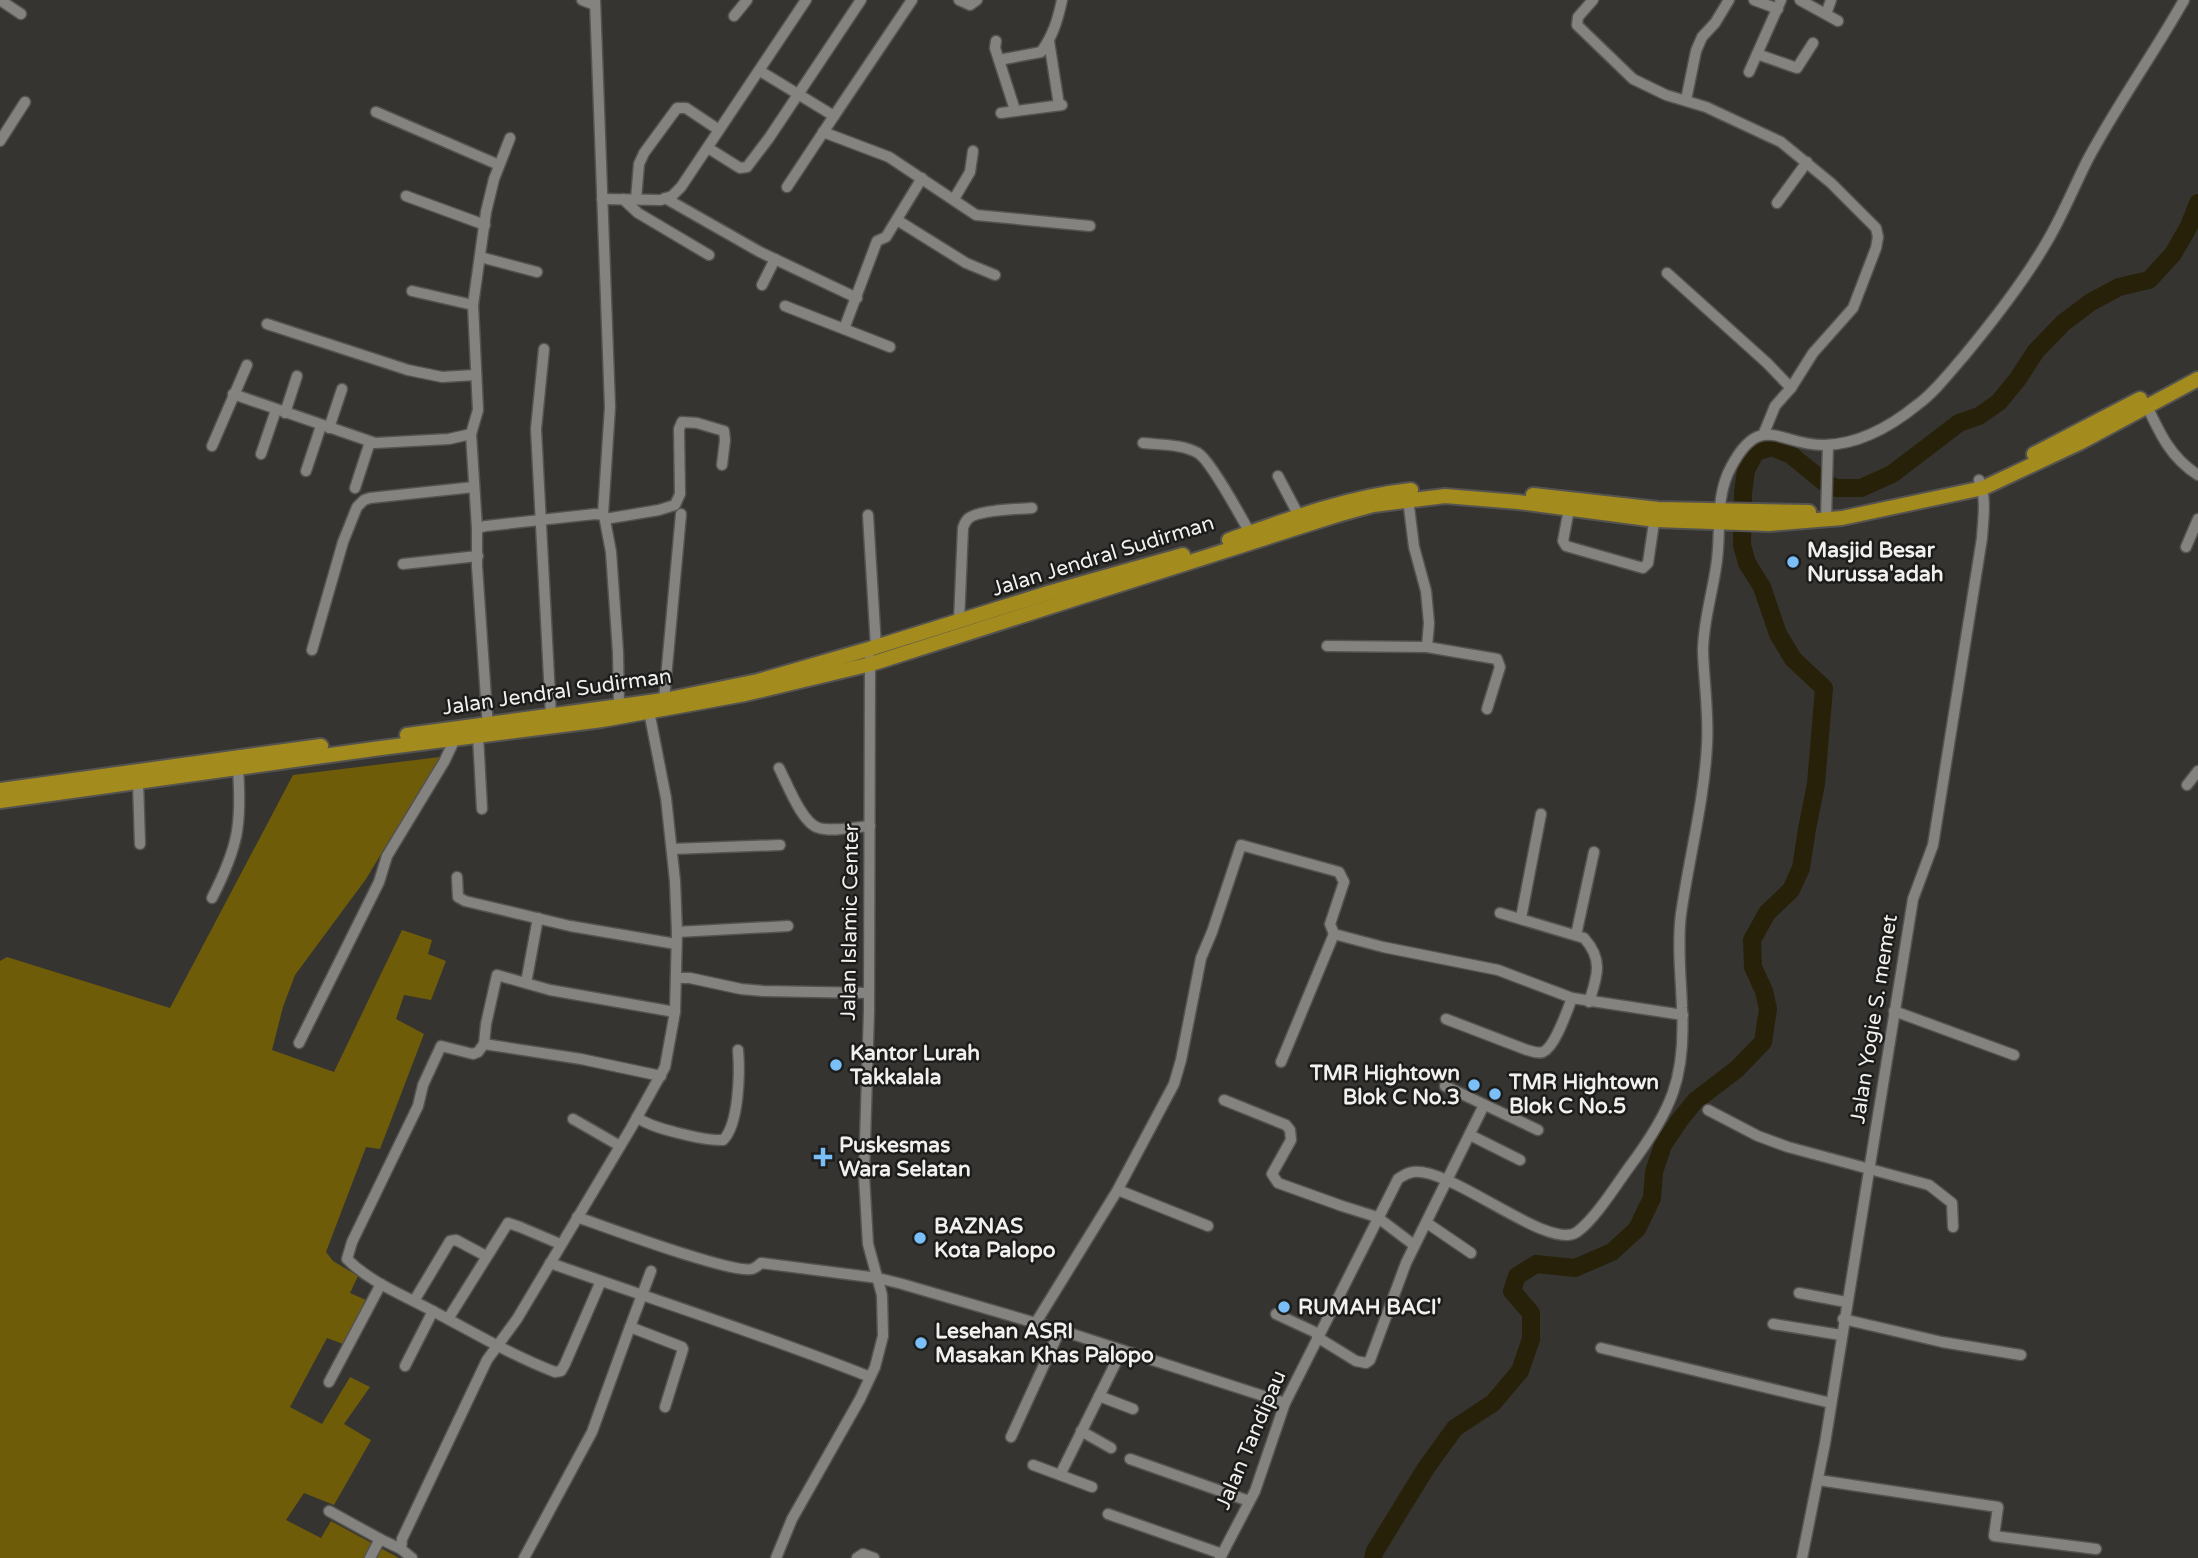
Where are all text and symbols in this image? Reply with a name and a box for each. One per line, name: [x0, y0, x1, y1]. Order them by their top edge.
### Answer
street label: Jalan Jendral Sudirman: [989, 510, 1217, 602]
place label: Masjid Besar Nurussa'adah: [1807, 538, 1943, 587]
marker: Masjid Besar Nurussa'adah: [1785, 554, 1801, 570]
street label: Jalan Jendral Sudirman: [441, 664, 673, 720]
street label: Jalan Islamic Center: [836, 823, 864, 1021]
street label: Jalan Yogie S. memet: [1845, 913, 1903, 1125]
place label: Kantor Lurah Takkalala: [849, 1041, 980, 1090]
marker: Kantor Lurah Takkalala: [828, 1057, 844, 1073]
place label: TMR Hightown Blok C No.3: [1309, 1061, 1460, 1110]
place label: TMR Hightown Blok C No.5: [1508, 1070, 1659, 1119]
marker: TMR Hightown Blok C No.3: [1466, 1077, 1482, 1093]
marker: TMR Hightown Blok C No.5: [1487, 1086, 1503, 1102]
place label: Puskesmas Wara Selatan: [839, 1133, 971, 1182]
marker: Puskesmas Wara Selatan: [813, 1147, 833, 1167]
place label: BAZNAS Kota Palopo: [934, 1214, 1056, 1263]
marker: BAZNAS Kota Palopo: [912, 1230, 928, 1246]
place label: RUMAH BACI': [1298, 1295, 1441, 1320]
marker: RUMAH BACI': [1276, 1299, 1292, 1315]
place label: Lesehan ASRI Masakan Khas Palopo: [935, 1319, 1154, 1368]
marker: Lesehan ASRI Masakan Khas Palopo: [913, 1335, 929, 1351]
street label: Jalan Tandipau: [1210, 1367, 1292, 1513]

